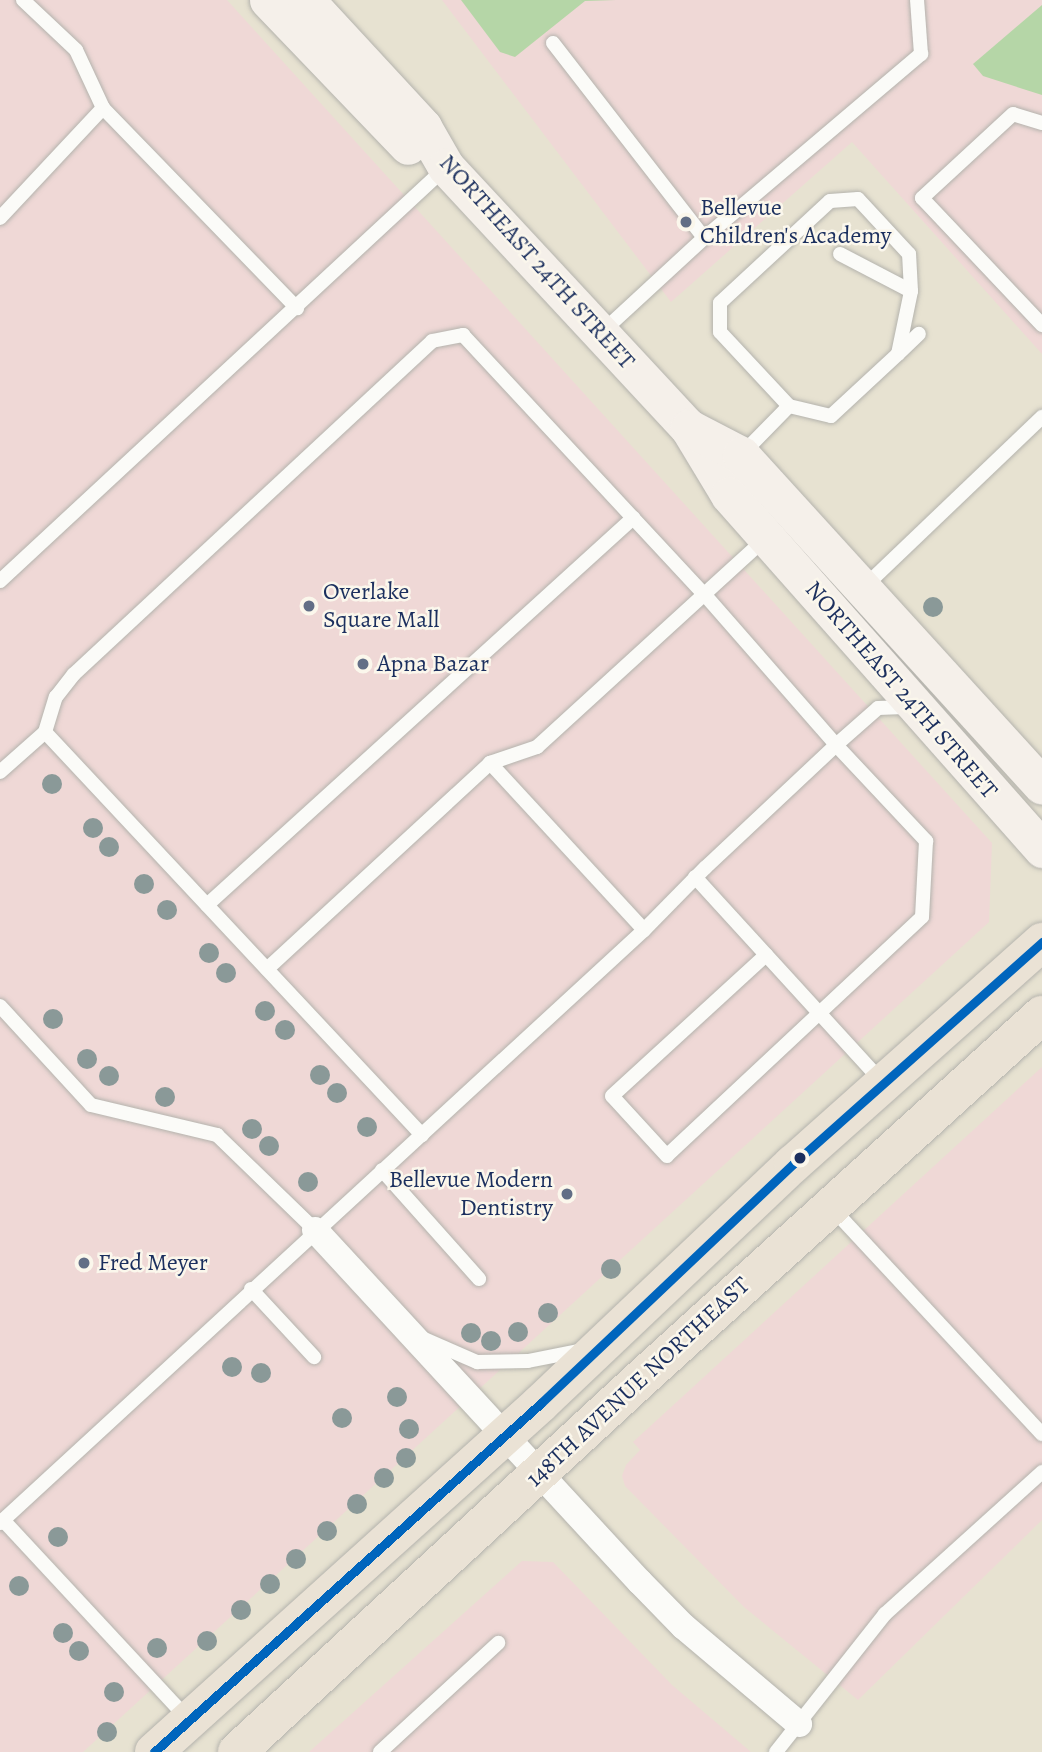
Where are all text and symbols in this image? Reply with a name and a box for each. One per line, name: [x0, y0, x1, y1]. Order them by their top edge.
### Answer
street label: NORTHEAST 24TH STREET: [433, 149, 641, 375]
place label: Bellevue Children's Academy: [700, 194, 892, 250]
marker: Bellevue Children's Academy: [678, 214, 694, 230]
street label: NORTHEAST 24TH STREET: [799, 575, 1003, 805]
place label: Overlake Square Mall: [323, 578, 439, 634]
marker: Overlake Square Mall: [301, 598, 317, 614]
place label: Apna Bazar: [377, 650, 489, 678]
marker: Apna Bazar: [355, 656, 371, 672]
unlabelled marker: [793, 1151, 807, 1165]
place label: Bellevue Modern Dentistry: [389, 1166, 553, 1222]
marker: Bellevue Modern Dentistry: [559, 1186, 575, 1202]
place label: Fred Meyer: [98, 1249, 208, 1277]
marker: Fred Meyer: [76, 1255, 92, 1271]
street label: 148TH AVENUE NORTHEAST: [520, 1271, 756, 1493]

